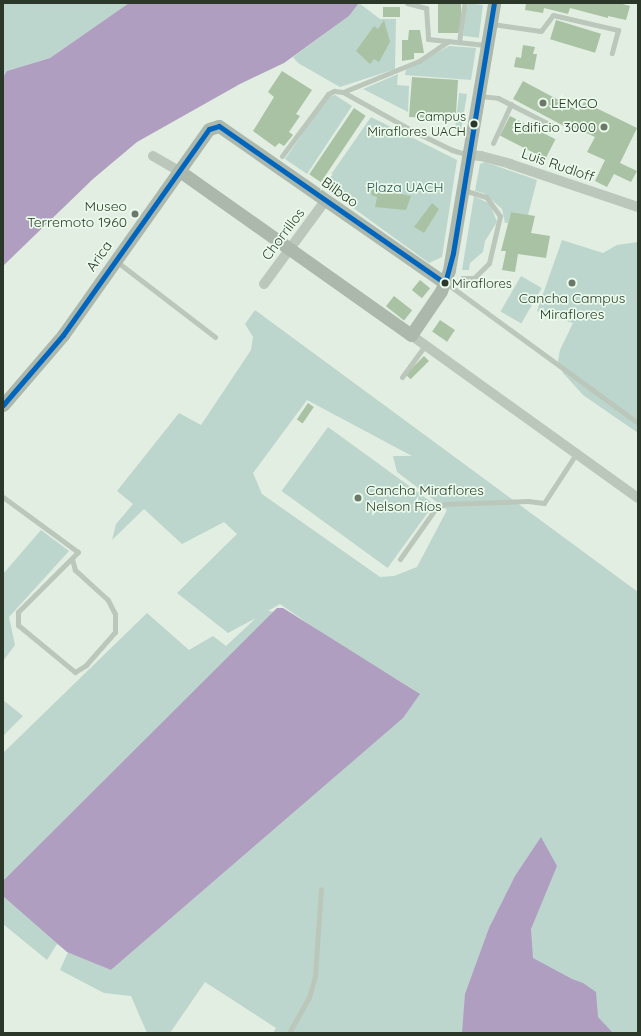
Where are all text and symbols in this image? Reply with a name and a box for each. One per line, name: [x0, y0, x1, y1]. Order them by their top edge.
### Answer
place label: LEMCO: [551, 95, 598, 111]
marker: LEMCO: [538, 98, 548, 108]
place label: Campus Miraflores UACH: [367, 109, 466, 140]
marker: Campus Miraflores UACH: [469, 119, 479, 129]
place label: Edificio 3000: [514, 119, 596, 135]
marker: Edificio 3000: [599, 122, 609, 132]
street label: Luis Rudloff: [519, 145, 597, 185]
street label: Bilbao: [318, 173, 362, 211]
park label: Plaza UACH: [366, 179, 444, 195]
place label: Museo Terremoto 1960: [27, 198, 127, 230]
street label: Chorrillos: [258, 205, 308, 263]
marker: Museo Terremoto 1960: [130, 209, 140, 219]
street label: Arica: [83, 238, 115, 274]
place label: Miraflores: [452, 275, 512, 291]
marker: Miraflores: [440, 278, 450, 288]
marker: Cancha Campus Miraflores: [567, 278, 577, 288]
place label: Cancha Campus Miraflores: [519, 290, 625, 322]
place label: Cancha Miraflores Nelson Ríos: [366, 482, 484, 514]
marker: Cancha Miraflores Nelson Ríos: [353, 493, 363, 503]

